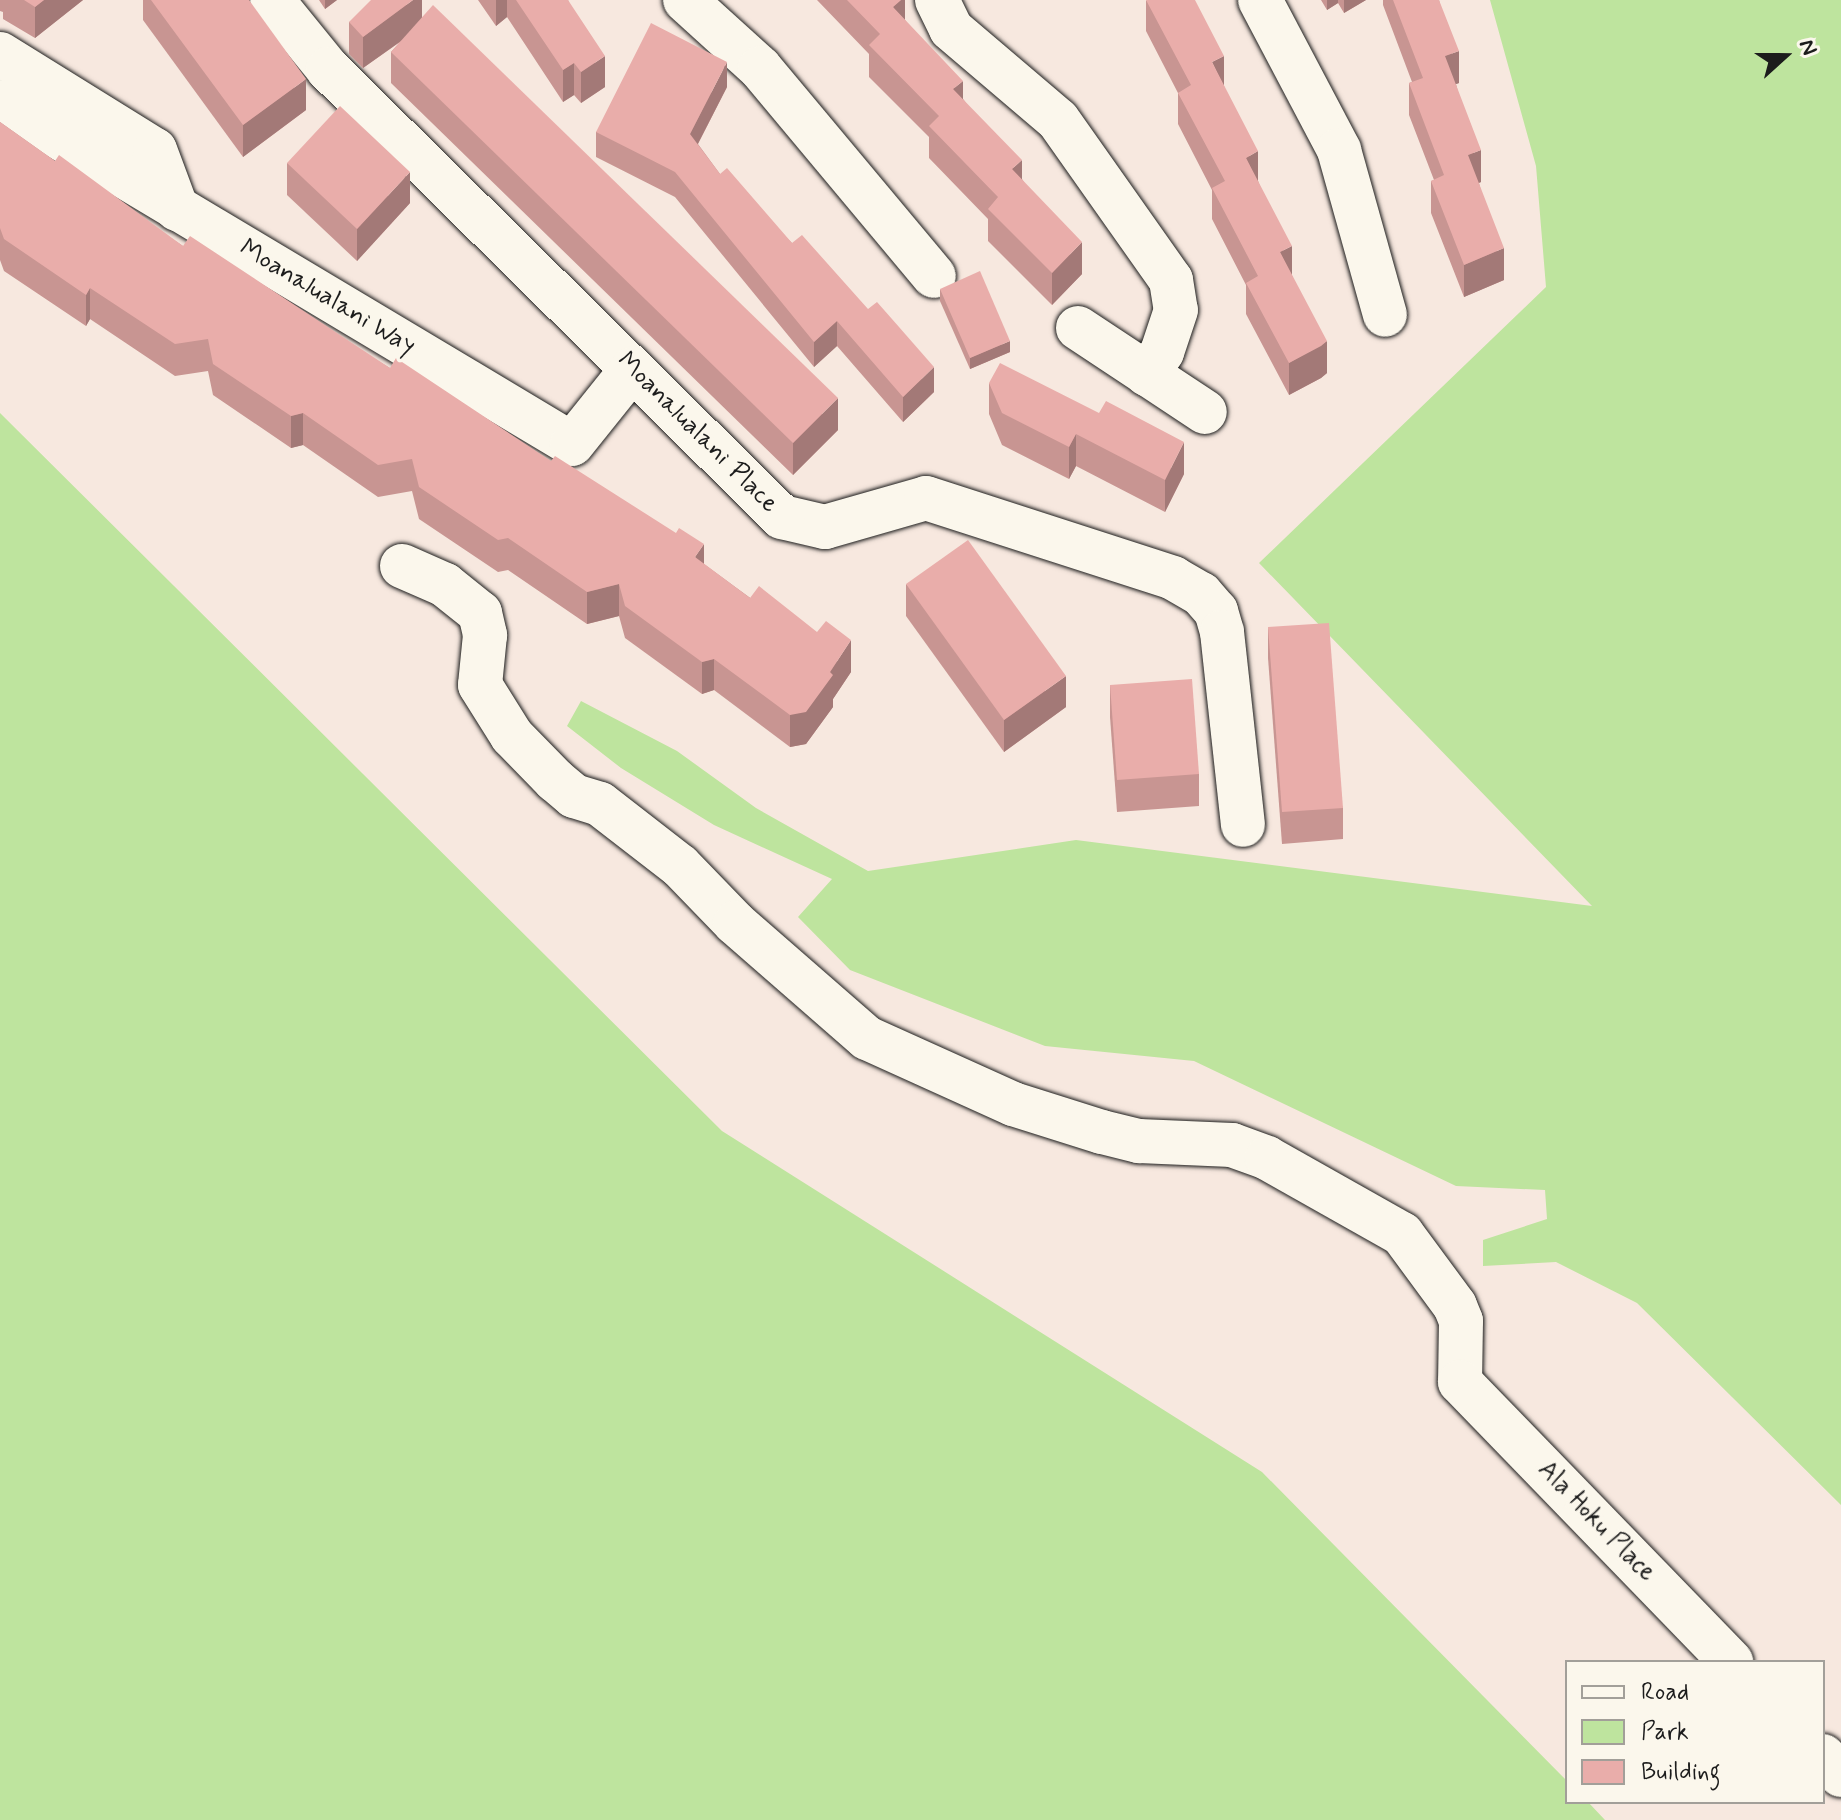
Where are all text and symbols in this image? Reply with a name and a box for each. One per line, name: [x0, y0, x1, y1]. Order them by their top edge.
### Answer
north arrow: [1745, 16, 1825, 96]
text: N: [1792, 36, 1823, 59]
street label: Moanalualani Way: [231, 232, 423, 364]
street label: Moanalualani Place: [611, 347, 783, 519]
street label: Ala Hoku Place: [1529, 1454, 1663, 1590]
legend: [1565, 1660, 1825, 1804]
text: Road: [1641, 1677, 1689, 1708]
text: Park: [1641, 1717, 1689, 1748]
text: Building: [1641, 1757, 1721, 1788]

